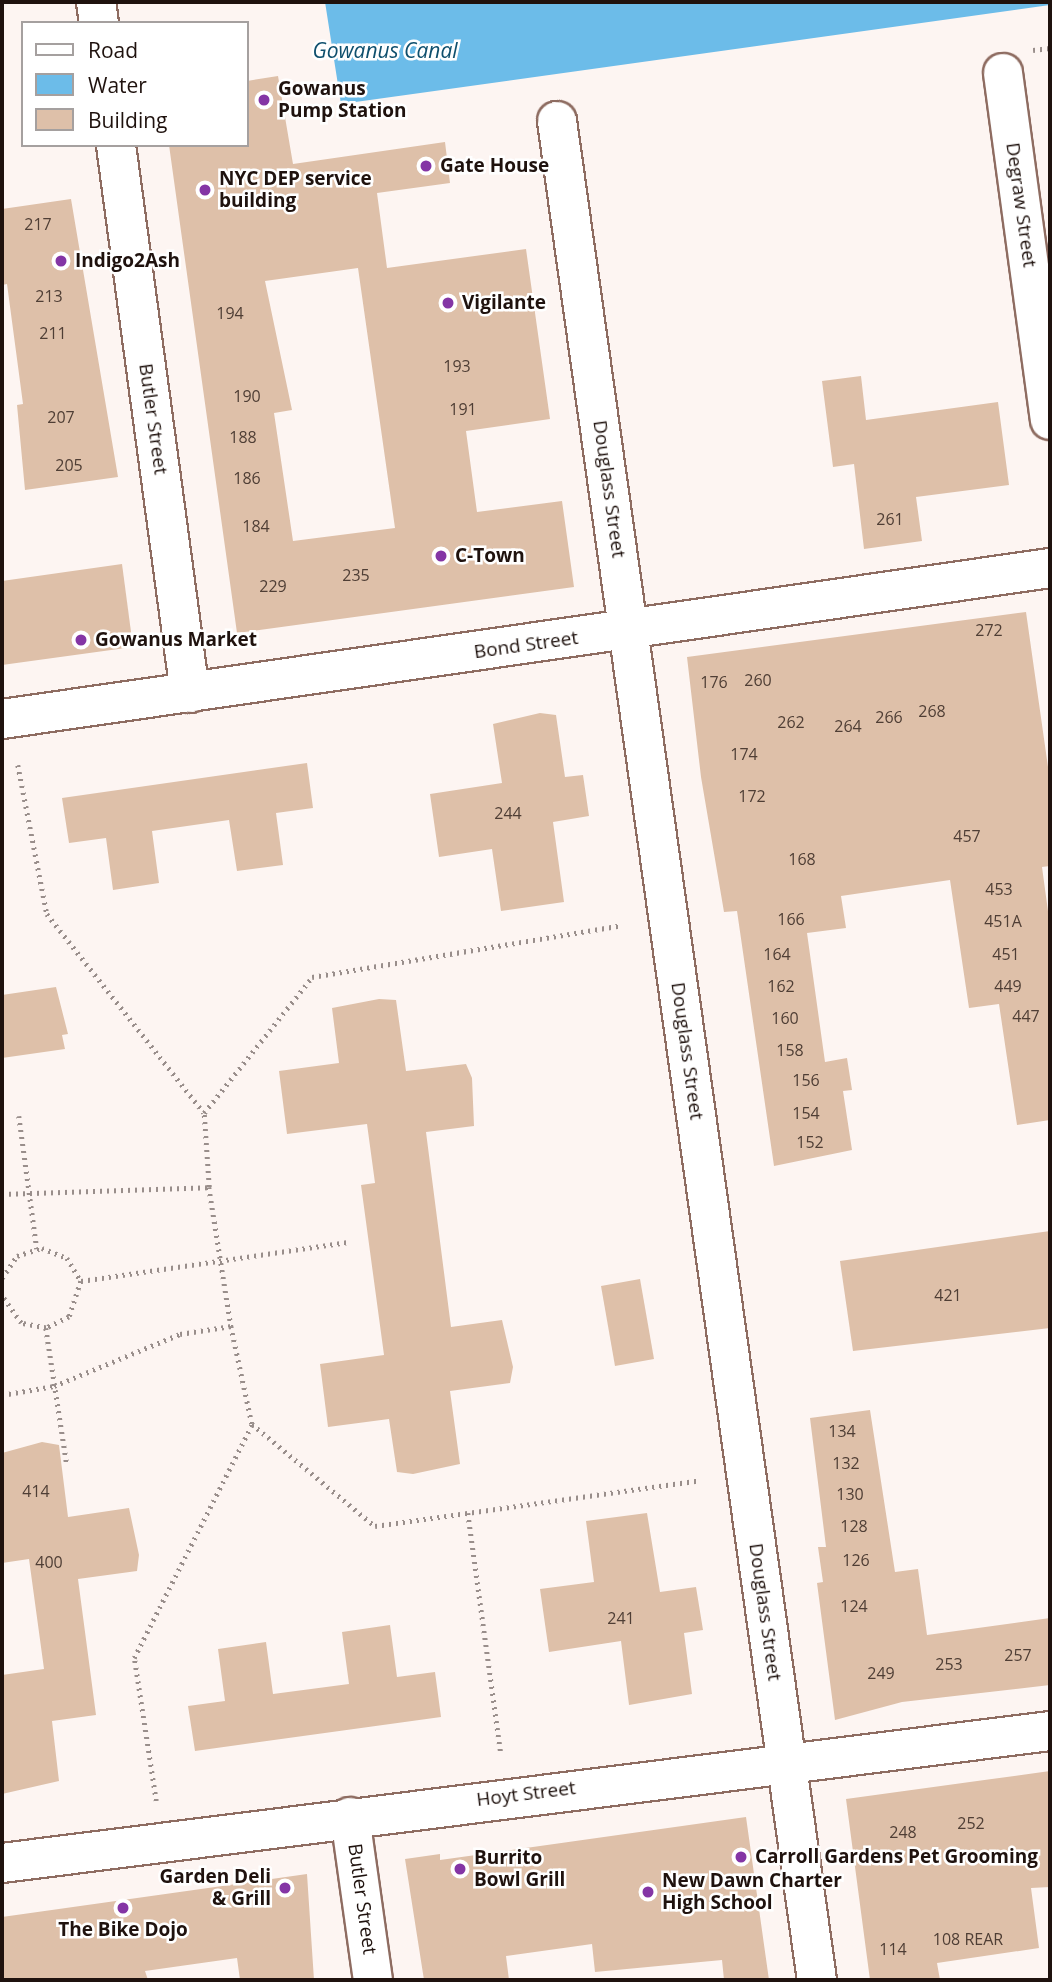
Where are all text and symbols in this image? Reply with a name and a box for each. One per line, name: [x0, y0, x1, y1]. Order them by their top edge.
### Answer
legend: [21, 21, 248, 147]
text: Road: [88, 36, 138, 64]
water label: Gowanus Canal: [312, 37, 458, 63]
text: Water: [88, 71, 147, 99]
place label: Gowanus Pump Station: [278, 78, 407, 122]
marker: Gowanus Pump Station: [256, 92, 272, 108]
text: Building: [88, 106, 167, 134]
street label: Degraw Street: [1001, 141, 1041, 269]
place label: Gate House: [440, 155, 549, 177]
marker: Gate House: [418, 158, 434, 174]
place label: NYC DEP service building: [219, 168, 372, 212]
marker: NYC DEP service building: [197, 182, 213, 198]
house number: 217: [24, 214, 52, 234]
place label: Indigo2Ash: [75, 250, 180, 272]
marker: Indigo2Ash: [53, 253, 69, 269]
house number: 213: [35, 286, 63, 306]
place label: Vigilante: [462, 292, 546, 314]
marker: Vigilante: [440, 295, 456, 311]
house number: 194: [216, 303, 244, 323]
house number: 211: [39, 323, 67, 343]
house number: 193: [443, 356, 471, 376]
street label: Butler Street: [134, 362, 172, 476]
house number: 190: [233, 386, 261, 406]
house number: 191: [449, 399, 477, 419]
house number: 207: [47, 407, 75, 427]
street label: Douglass Street: [588, 419, 630, 559]
house number: 188: [229, 427, 257, 447]
house number: 205: [55, 455, 83, 475]
house number: 186: [233, 468, 261, 488]
house number: 261: [876, 509, 904, 529]
house number: 184: [242, 516, 270, 536]
place label: C-Town: [455, 545, 525, 567]
marker: C-Town: [433, 548, 449, 564]
house number: 235: [342, 565, 370, 585]
house number: 229: [259, 576, 287, 596]
house number: 272: [975, 620, 1003, 640]
street label: Bond Street: [472, 626, 580, 664]
place label: Gowanus Market: [95, 629, 257, 651]
marker: Gowanus Market: [73, 632, 89, 648]
house number: 260: [744, 670, 772, 690]
house number: 176: [700, 672, 728, 692]
house number: 268: [918, 701, 946, 721]
house number: 266: [875, 707, 903, 727]
house number: 262: [777, 712, 805, 732]
house number: 264: [834, 716, 862, 736]
house number: 174: [730, 744, 758, 764]
house number: 172: [738, 786, 766, 806]
house number: 244: [494, 803, 522, 823]
house number: 457: [953, 826, 981, 846]
house number: 168: [788, 849, 816, 869]
house number: 453: [985, 879, 1013, 899]
house number: 166: [777, 909, 805, 929]
house number: 451A: [984, 911, 1022, 931]
house number: 164: [763, 944, 791, 964]
house number: 451: [992, 944, 1020, 964]
house number: 162: [767, 976, 795, 996]
house number: 449: [994, 976, 1022, 996]
street label: Douglass Street: [666, 981, 708, 1121]
house number: 447: [1012, 1006, 1040, 1026]
house number: 160: [771, 1008, 799, 1028]
house number: 158: [776, 1040, 804, 1060]
house number: 156: [792, 1070, 820, 1090]
house number: 154: [792, 1103, 820, 1123]
house number: 152: [796, 1132, 824, 1152]
house number: 421: [934, 1285, 962, 1305]
house number: 134: [828, 1421, 856, 1441]
house number: 132: [832, 1453, 860, 1473]
house number: 414: [22, 1481, 50, 1501]
house number: 130: [836, 1484, 864, 1504]
house number: 128: [840, 1516, 868, 1536]
street label: Douglass Street: [744, 1542, 786, 1682]
house number: 126: [842, 1550, 870, 1570]
house number: 400: [35, 1552, 63, 1572]
house number: 124: [840, 1596, 868, 1616]
house number: 241: [607, 1608, 635, 1628]
house number: 257: [1004, 1645, 1032, 1665]
house number: 253: [935, 1654, 963, 1674]
house number: 249: [867, 1663, 895, 1683]
street label: Hoyt Street: [475, 1777, 577, 1811]
house number: 252: [957, 1813, 985, 1833]
house number: 248: [889, 1822, 917, 1842]
street label: Butler Street: [343, 1842, 381, 1956]
place label: Carroll Gardens Pet Grooming: [755, 1846, 1038, 1868]
place label: Burrito Bowl Grill: [474, 1847, 565, 1891]
marker: Carroll Gardens Pet Grooming: [733, 1849, 749, 1865]
marker: Burrito Bowl Grill: [452, 1861, 468, 1877]
place label: Garden Deli & Grill: [160, 1866, 271, 1910]
place label: New Dawn Charter High School: [662, 1870, 842, 1914]
marker: Garden Deli & Grill: [277, 1880, 293, 1896]
marker: New Dawn Charter High School: [640, 1884, 656, 1900]
marker: The Bike Dojo: [115, 1900, 131, 1916]
place label: The Bike Dojo: [58, 1919, 188, 1941]
house number: 108 REAR: [933, 1929, 1003, 1949]
house number: 114: [879, 1939, 907, 1959]

